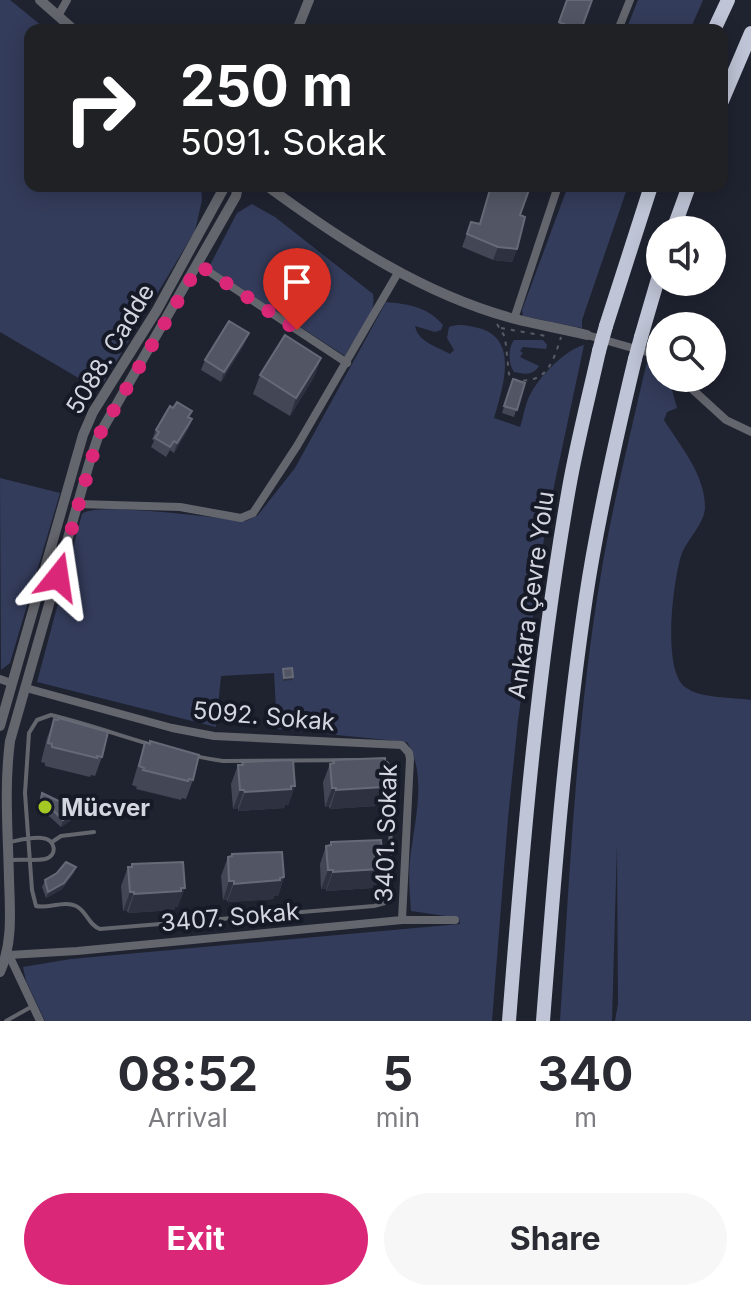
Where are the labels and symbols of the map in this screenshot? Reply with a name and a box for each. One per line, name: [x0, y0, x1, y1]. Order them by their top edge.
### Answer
pin: [263, 248, 331, 330]
street label: 5088. Cadde: [60, 279, 160, 419]
street label: Ankara Çevre Yolu: [502, 489, 560, 701]
position arrow: [16, 535, 100, 619]
street label: 5092. Sokak: [192, 695, 336, 737]
street label: 3401. Sokak: [369, 763, 403, 903]
place label: Mücver: [61, 793, 150, 822]
marker: Mücver: [36, 798, 54, 816]
street label: 3407. Sokak: [160, 897, 300, 937]

